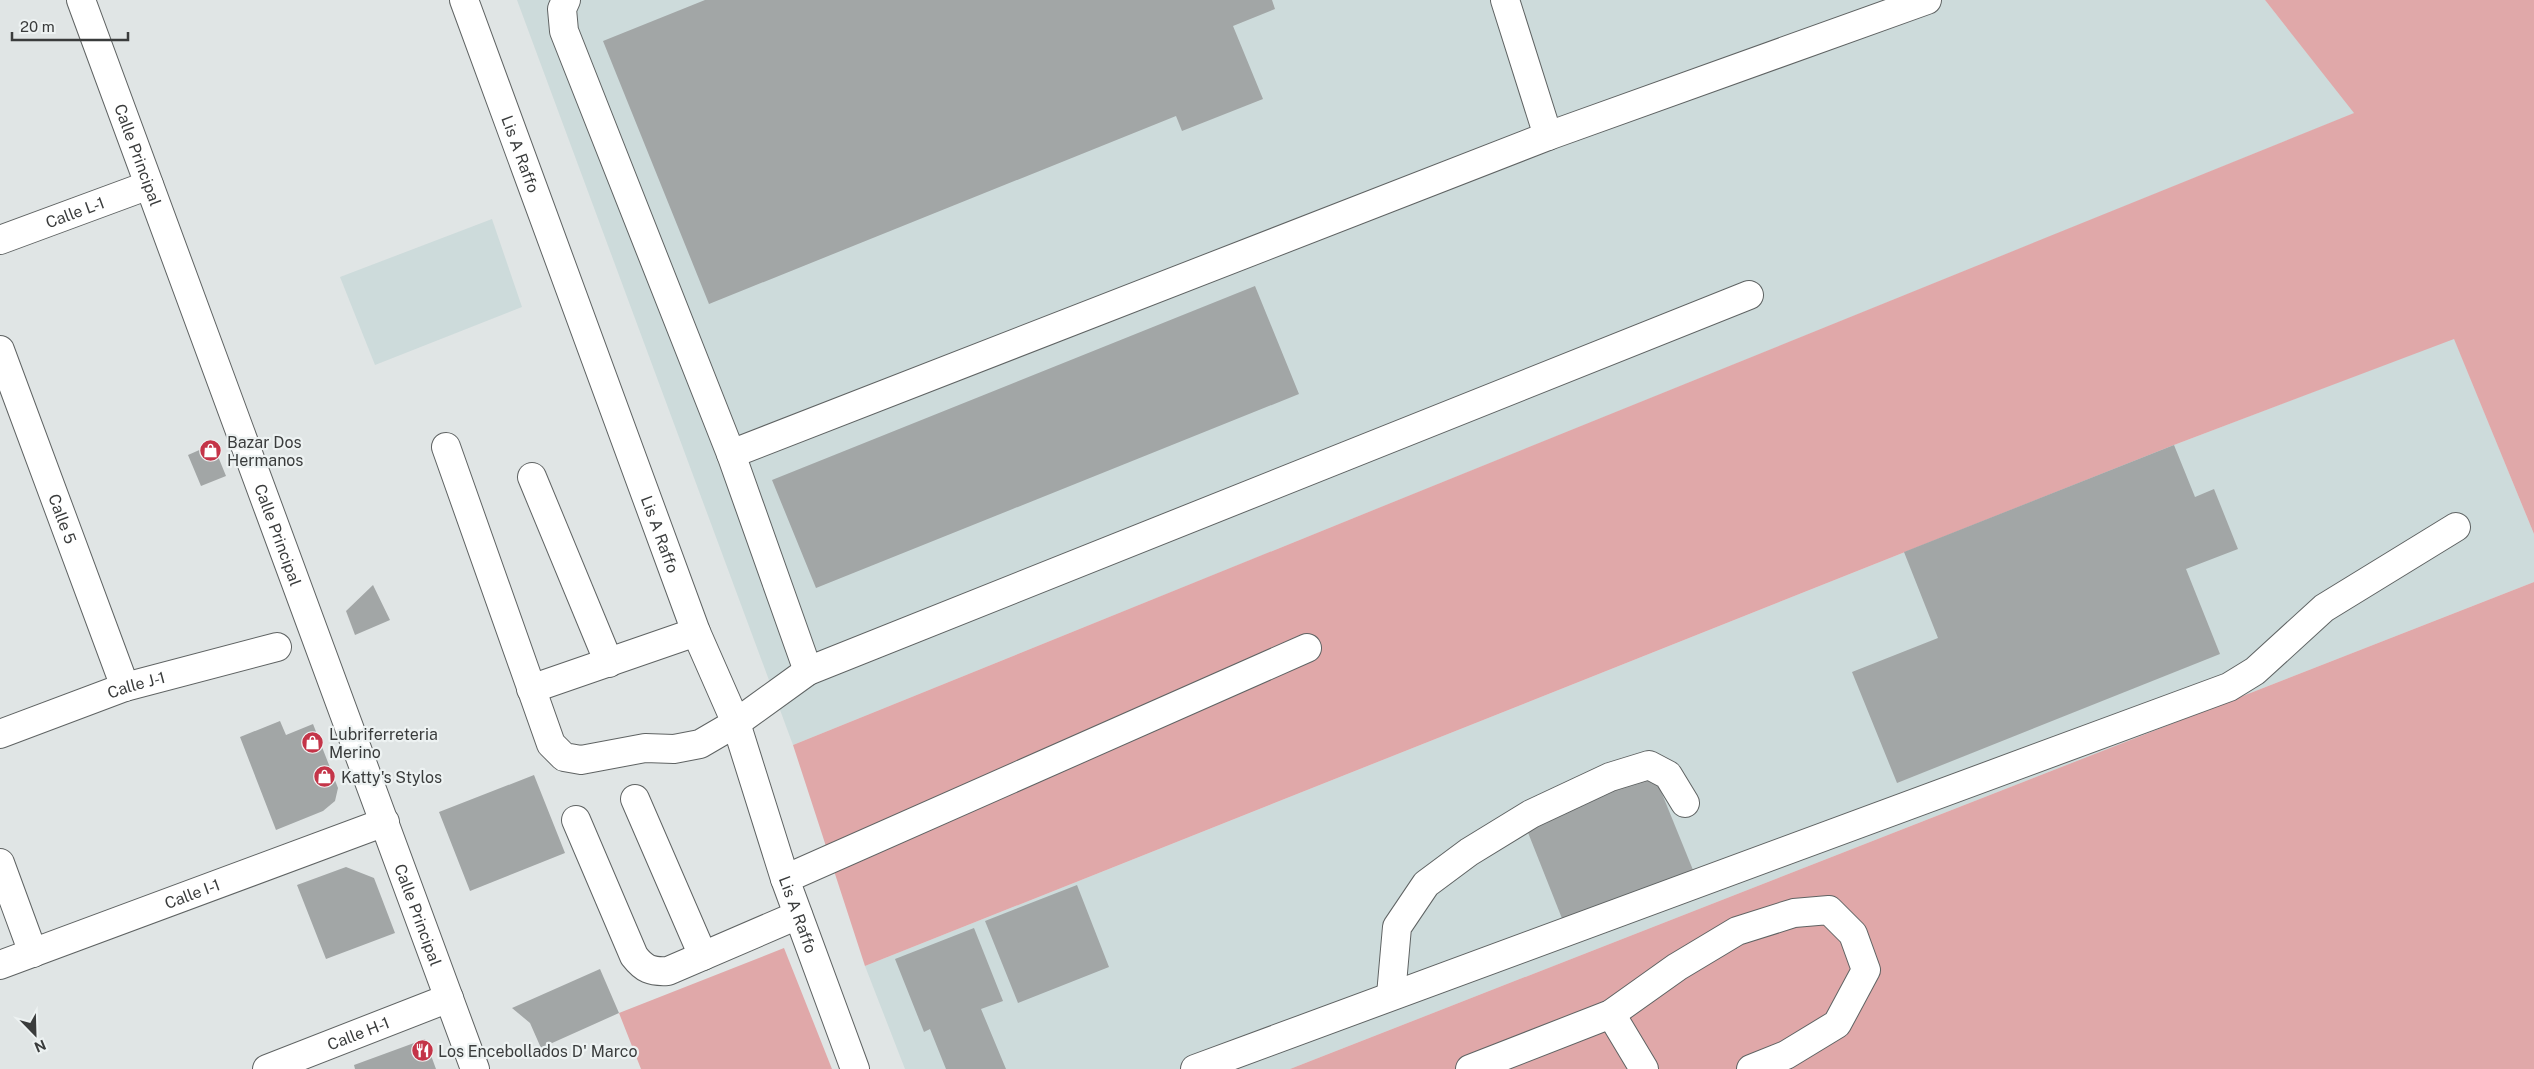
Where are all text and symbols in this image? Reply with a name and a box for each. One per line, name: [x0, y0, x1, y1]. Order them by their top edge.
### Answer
scale bar: [12, 10, 129, 42]
text: 20 m: [20, 18, 55, 35]
street label: Calle Principal: [111, 101, 166, 209]
street label: Lis A Raffo: [498, 113, 543, 195]
street label: Calle L-1: [43, 193, 107, 232]
place label: Bazar Dos Hermanos: [227, 433, 303, 470]
shop icon: Bazar Dos Hermanos: [199, 439, 223, 463]
street label: Calle Principal: [251, 481, 306, 589]
street label: Calle 5: [45, 491, 81, 546]
street label: Lis A Raffo: [637, 493, 683, 575]
street label: Calle J-1: [105, 667, 167, 702]
place label: Lubriferreteria Merino: [329, 725, 438, 762]
shop icon: Lubriferreteria Merino: [301, 731, 325, 755]
shop icon: Katty's Stylos: [313, 765, 337, 789]
place label: Katty's Stylos: [341, 768, 442, 787]
street label: Calle Principal: [391, 861, 446, 969]
street label: Lis A Raffo: [775, 873, 821, 956]
street label: Calle I-1: [162, 875, 222, 913]
north arrow: [10, 1009, 60, 1059]
street label: Calle H-1: [324, 1013, 392, 1054]
text: N: [32, 1036, 48, 1055]
restaurant icon: Los Encebollados D' Marco: [410, 1039, 434, 1063]
place label: Los Encebollados D' Marco: [438, 1042, 638, 1061]

